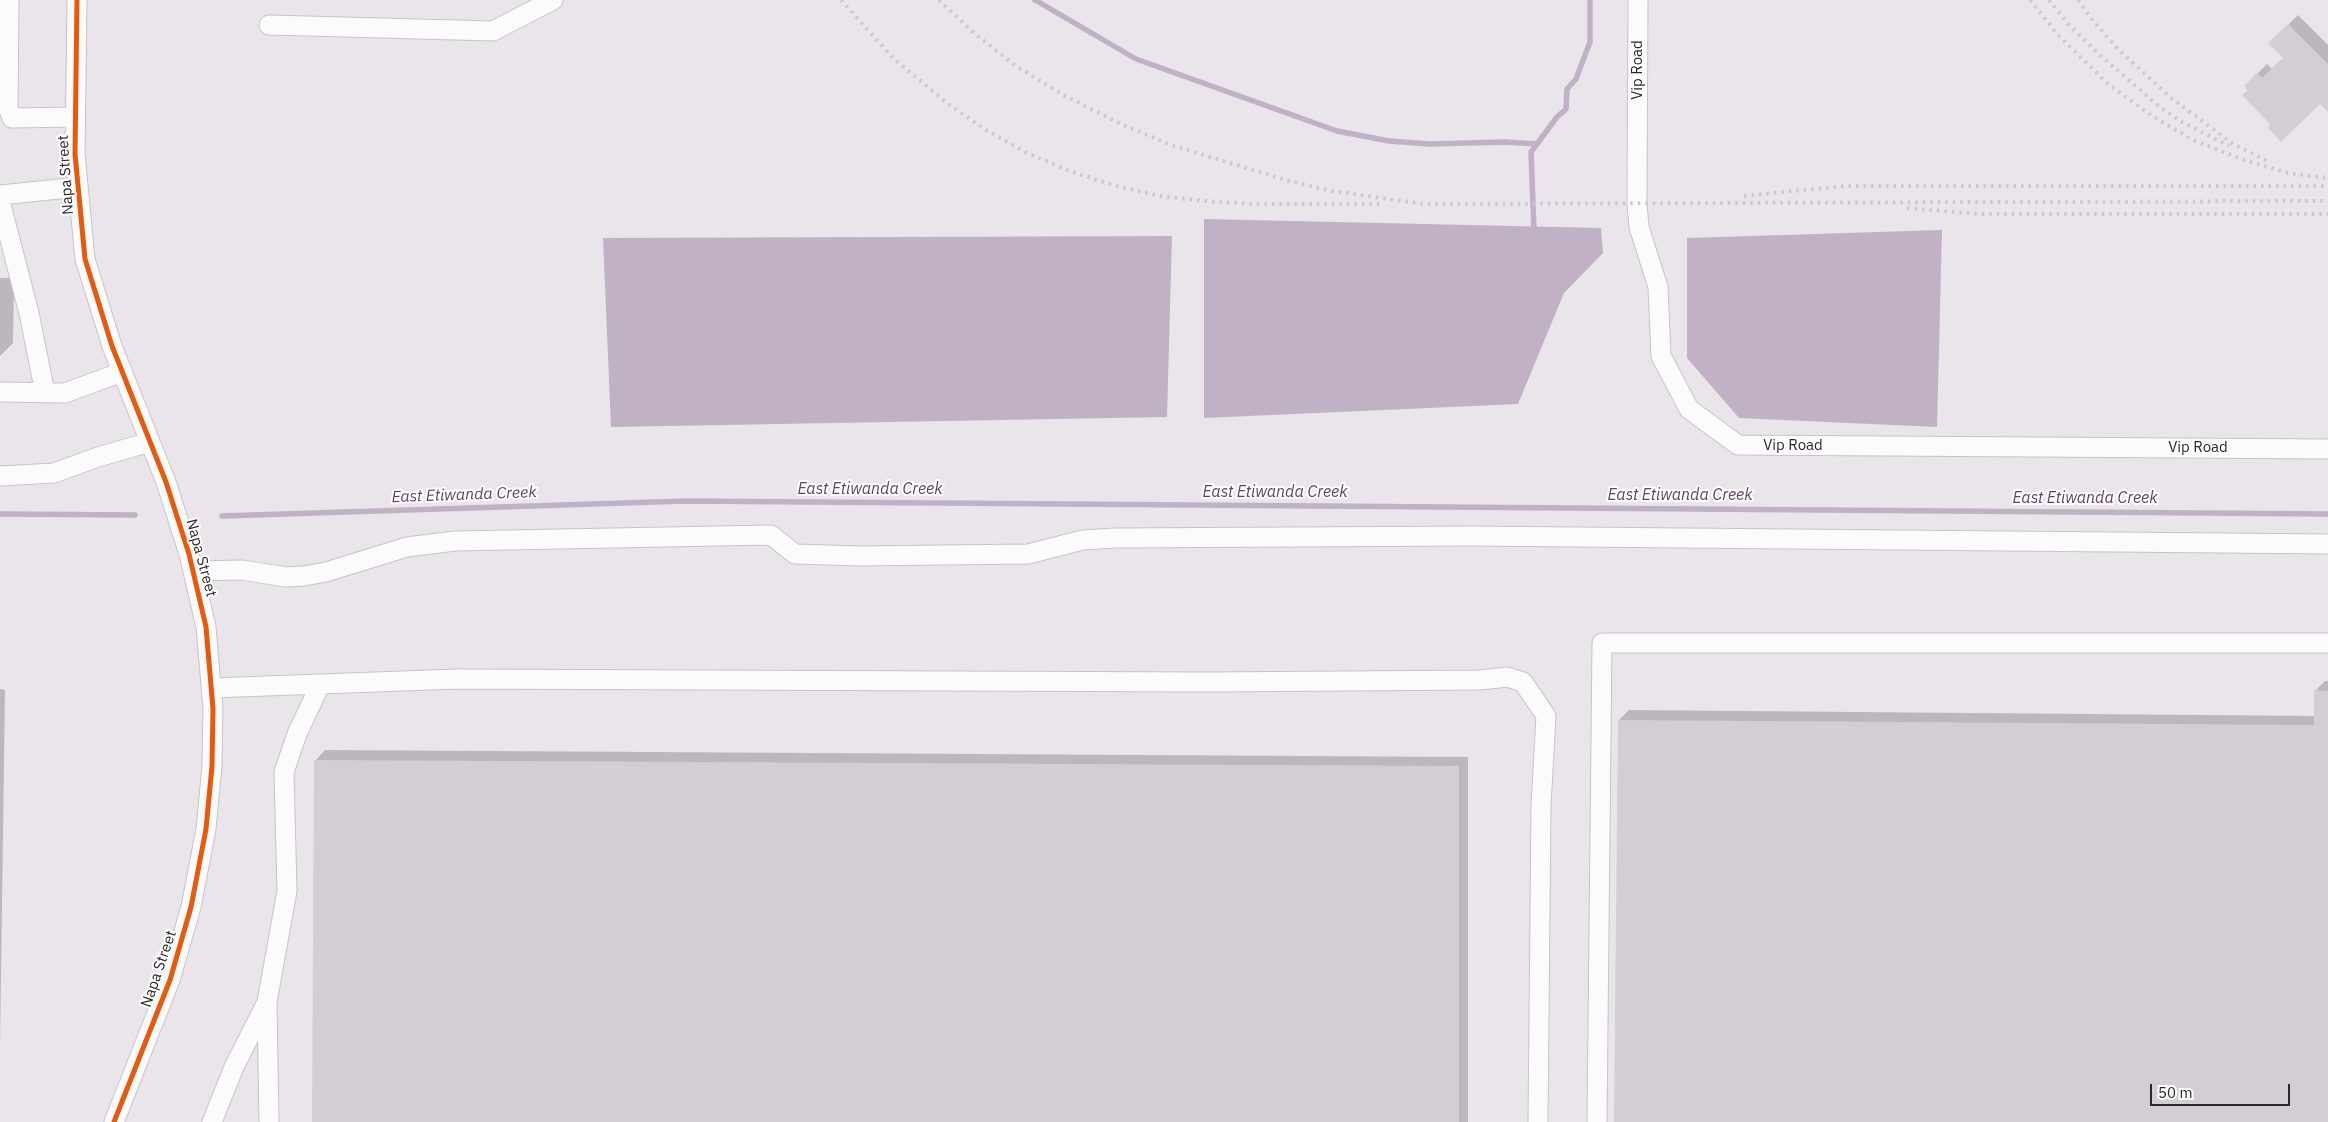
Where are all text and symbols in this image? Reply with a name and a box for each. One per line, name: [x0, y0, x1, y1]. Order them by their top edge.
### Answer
street label: Vip Road: [1629, 40, 1647, 100]
street label: Napa Street: [54, 134, 78, 216]
street label: Vip Road: [1763, 437, 1823, 455]
street label: Vip Road: [2168, 439, 2228, 457]
water label: East Etiwanda Creek: [797, 479, 943, 499]
water label: East Etiwanda Creek: [1202, 482, 1348, 502]
water label: East Etiwanda Creek: [391, 483, 537, 507]
water label: East Etiwanda Creek: [1607, 485, 1753, 505]
water label: East Etiwanda Creek: [2012, 488, 2158, 508]
street label: Napa Street: [182, 517, 220, 599]
street label: Napa Street: [137, 928, 181, 1010]
scale bar: [2153, 1074, 2293, 1106]
text: 50 m: [2158, 1083, 2193, 1102]

